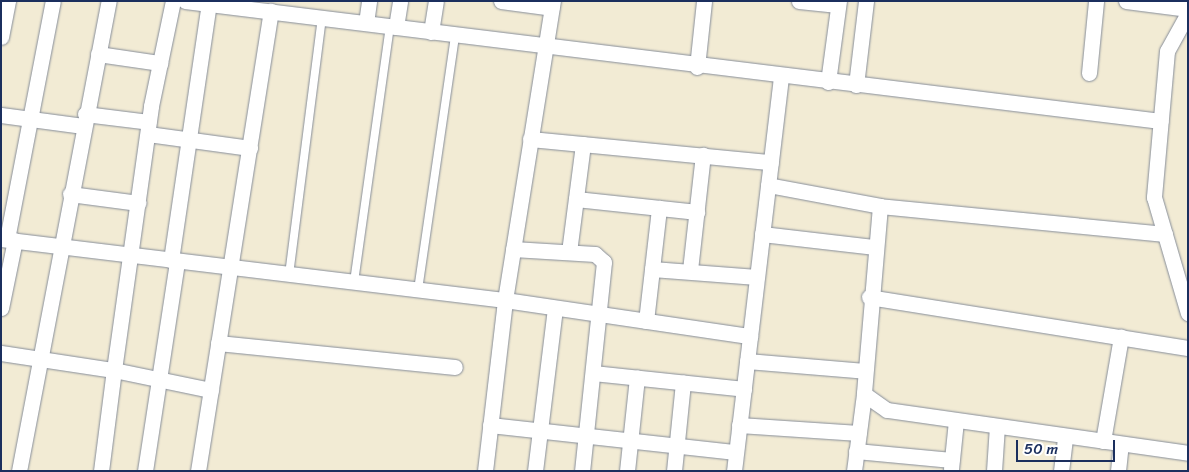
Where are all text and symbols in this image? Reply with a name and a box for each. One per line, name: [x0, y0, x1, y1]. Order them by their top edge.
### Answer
scale bar: [1019, 430, 1118, 462]
text: 50 m: [1024, 436, 1058, 462]

